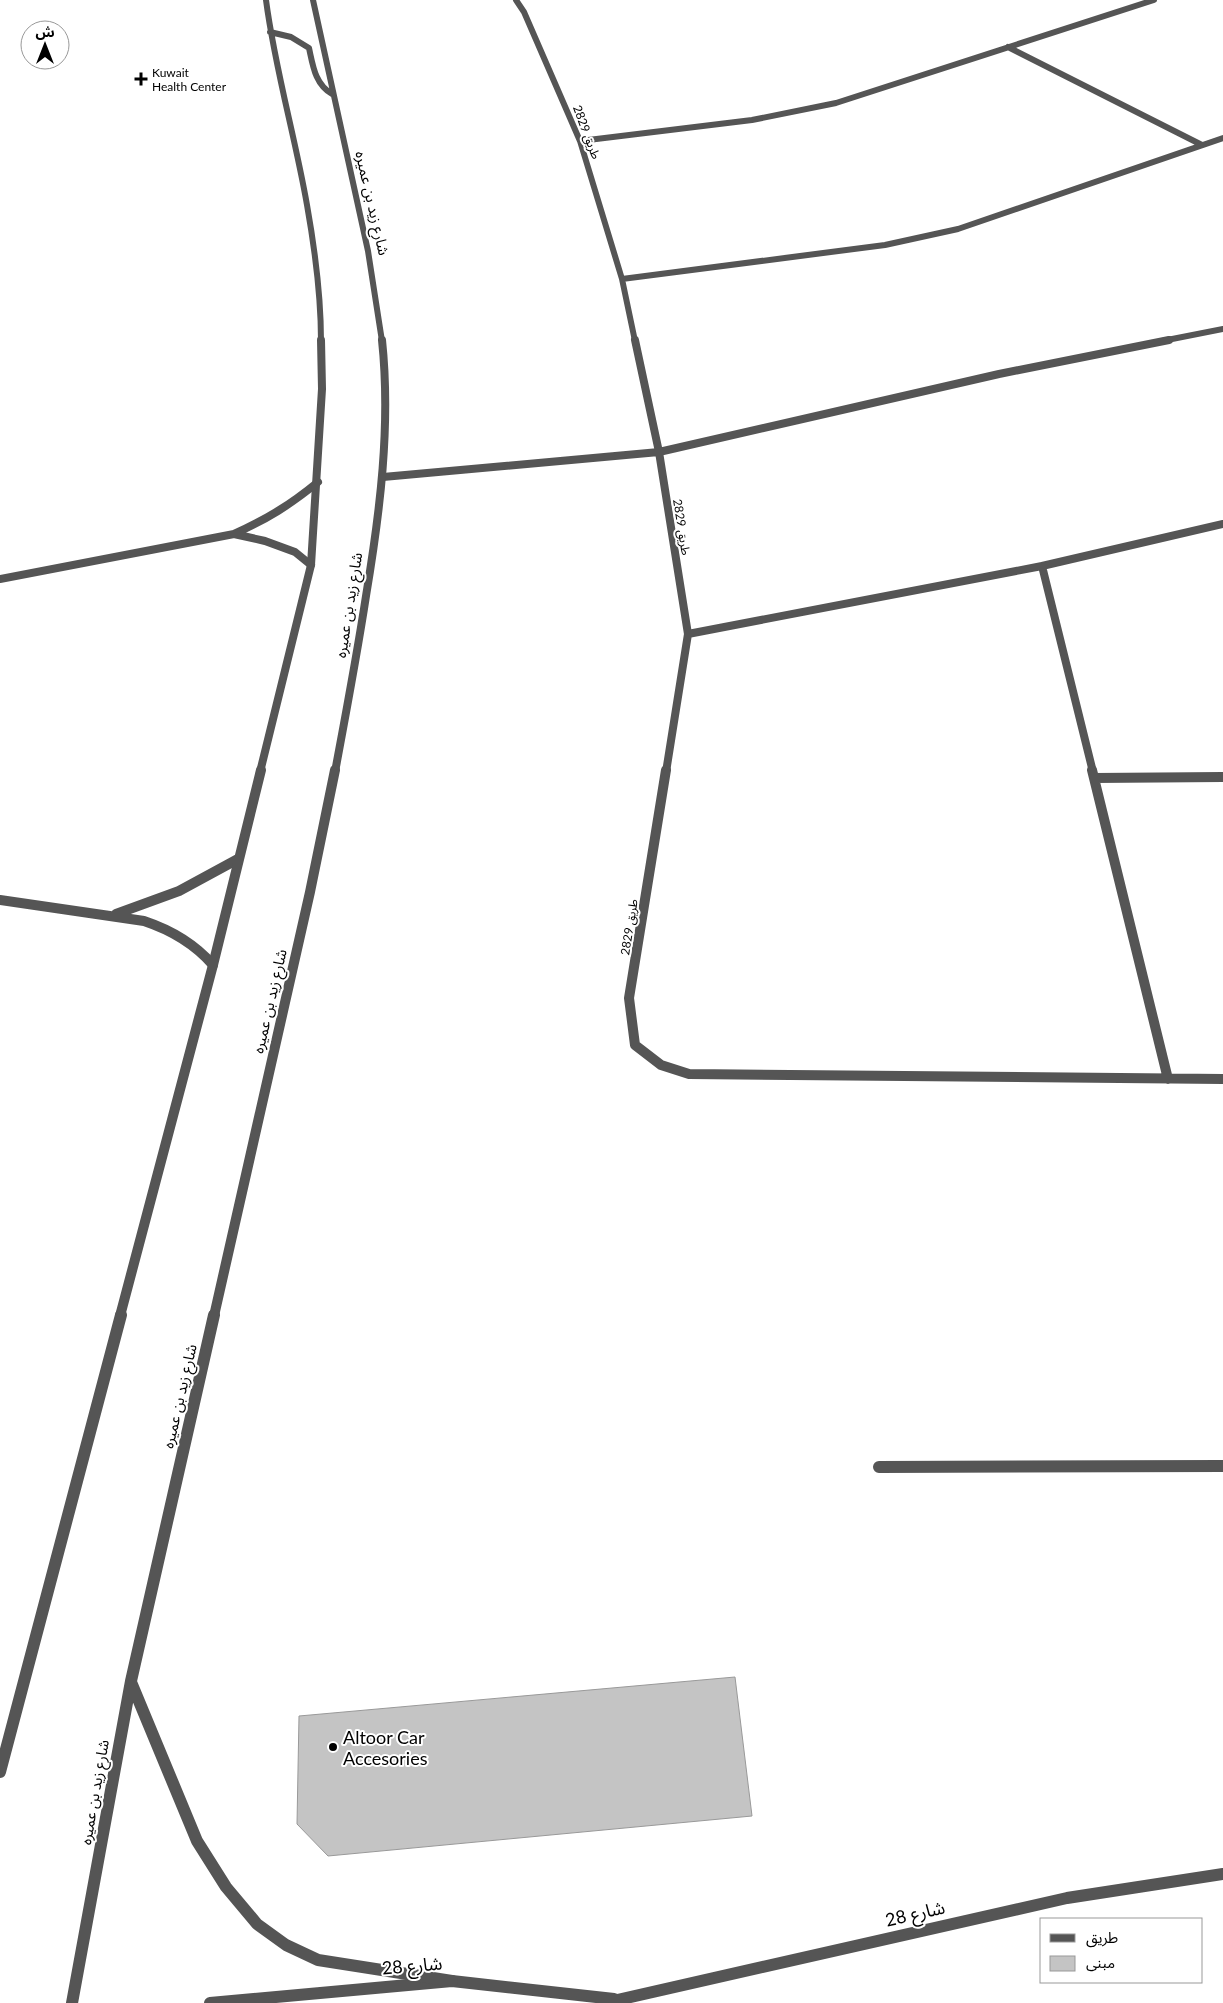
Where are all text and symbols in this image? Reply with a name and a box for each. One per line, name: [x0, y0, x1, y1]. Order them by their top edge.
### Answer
north arrow: [20, 20, 70, 70]
text: ش: [35, 23, 55, 40]
place label: Kuwait Health Center: [152, 65, 227, 94]
marker: Kuwait Health Center: [134, 72, 148, 86]
street label: طريق 2829: [569, 103, 604, 162]
street label: شارع زيد بن عميره: [348, 149, 394, 258]
street label: طريق 2829: [669, 498, 694, 556]
street label: شارع زيد بن عميره: [331, 551, 369, 660]
street label: طريق 2829: [617, 898, 642, 956]
street label: شارع زيد بن عميره: [248, 947, 294, 1056]
street label: شارع زيد بن عميره: [158, 1342, 204, 1451]
place label: Altoor Car Accesories: [343, 1726, 428, 1769]
street label: شارع زيد بن عميره: [76, 1738, 116, 1847]
marker: Altoor Car Accesories: [327, 1741, 339, 1753]
street label: شارع 28: [883, 1895, 948, 1934]
legend: [1040, 1918, 1203, 1983]
text: طريق: [1086, 1928, 1118, 1948]
street label: شارع 28: [381, 1951, 443, 1983]
text: مبنى: [1086, 1953, 1115, 1972]

